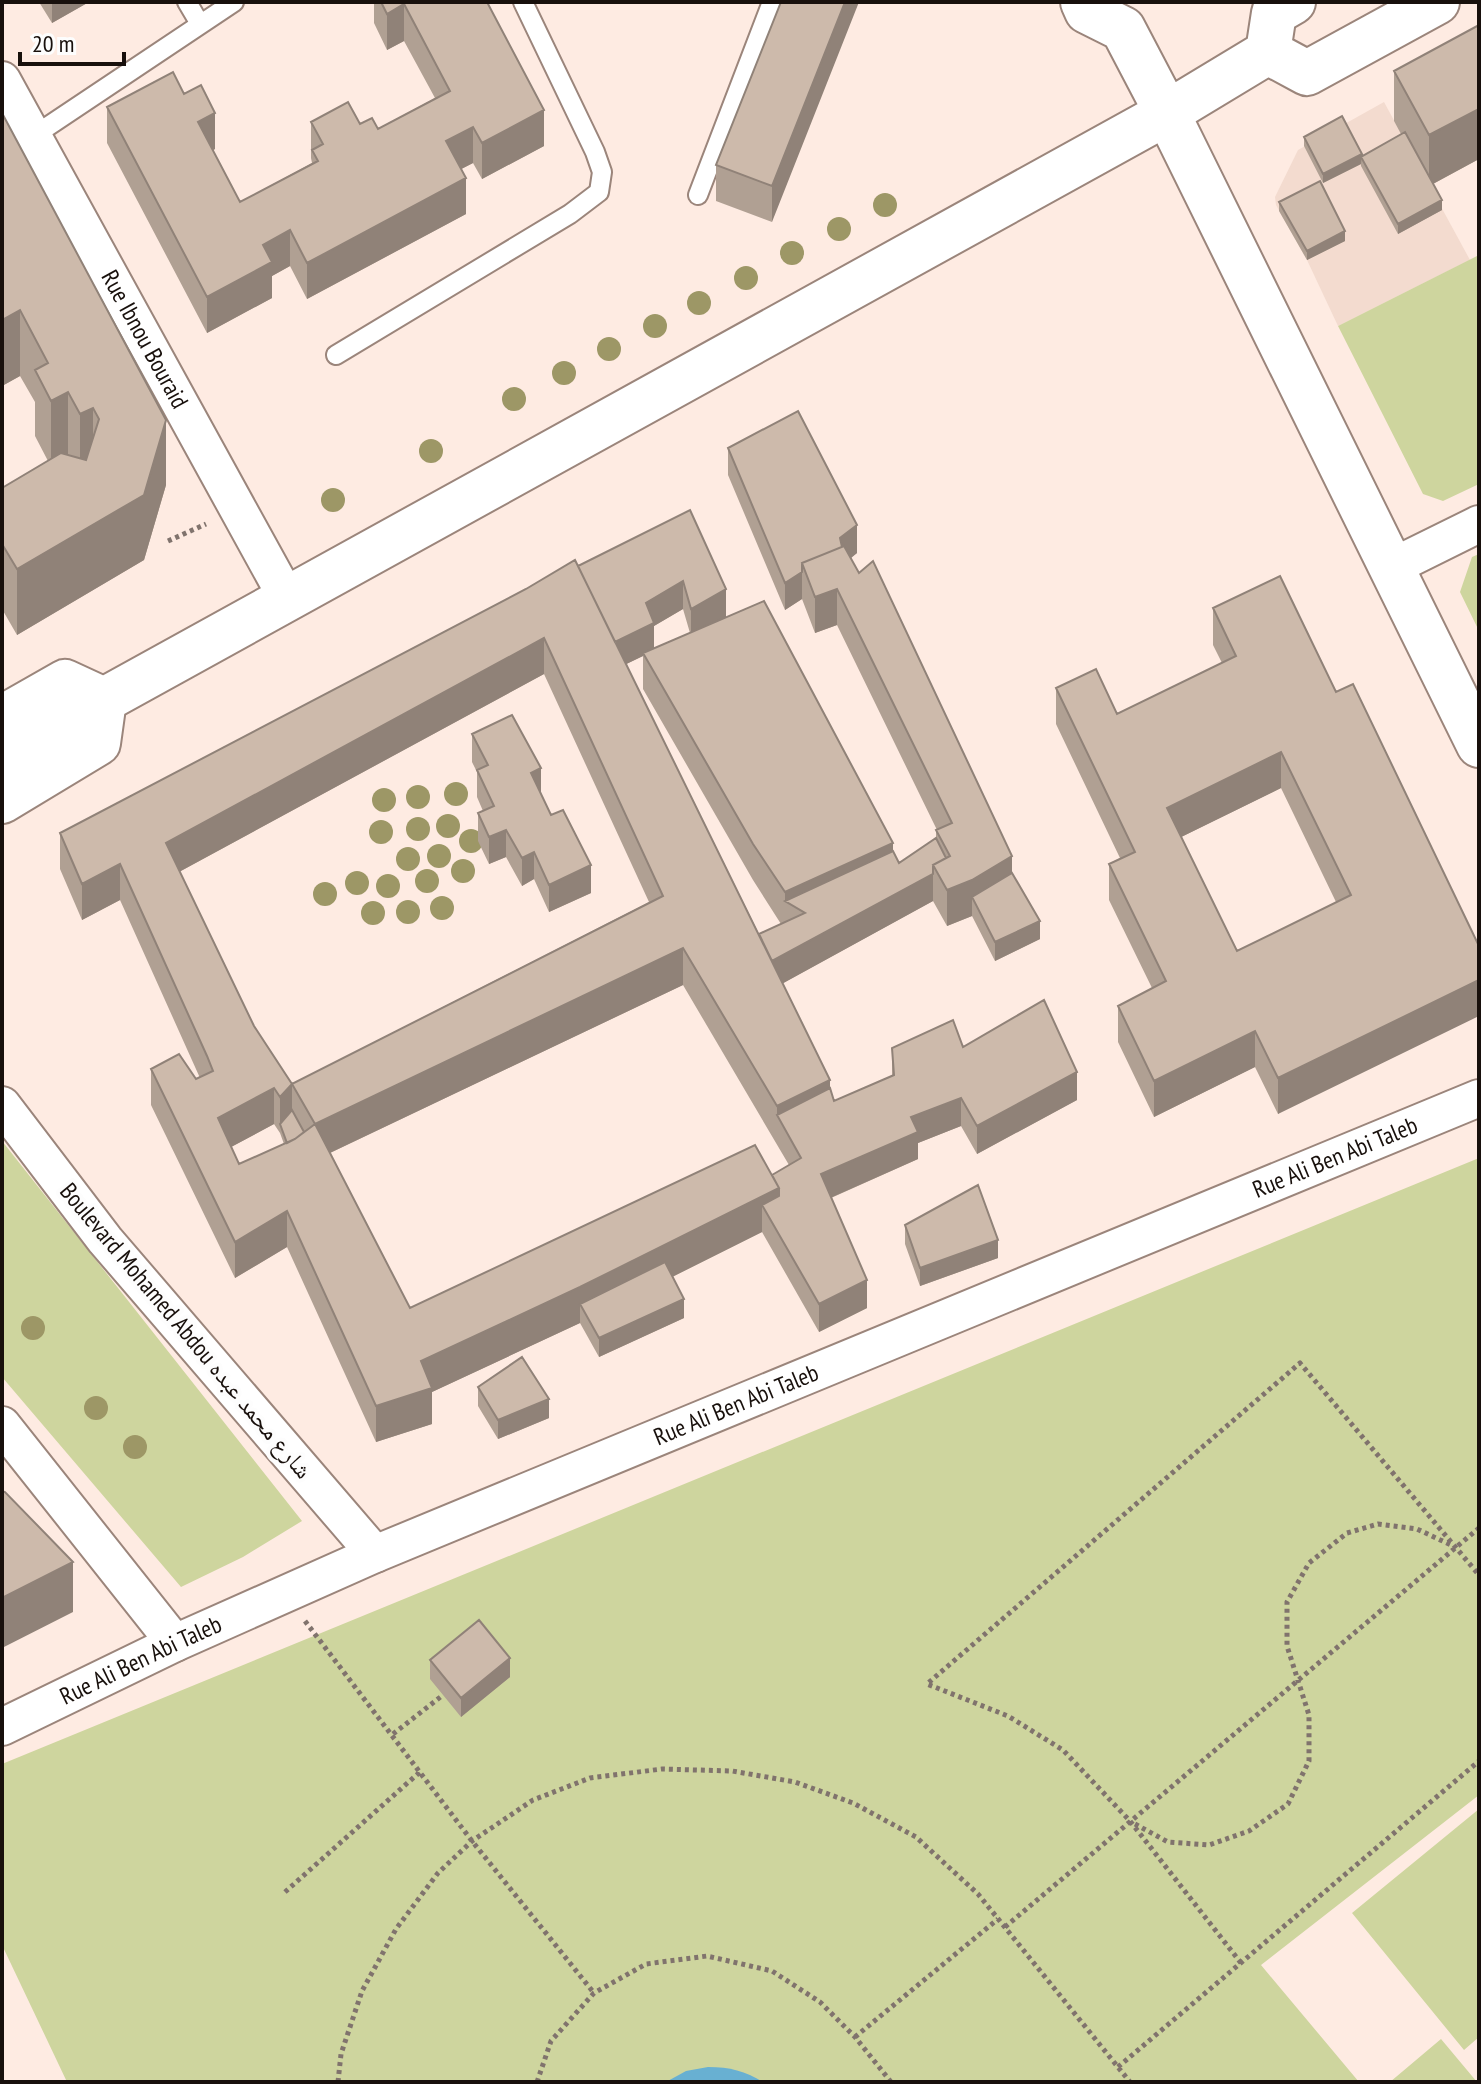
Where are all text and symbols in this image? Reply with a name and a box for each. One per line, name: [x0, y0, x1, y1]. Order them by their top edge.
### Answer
scale bar: [20, 16, 124, 66]
text: 20 m: [32, 28, 74, 59]
street label: Rue Ibnou Bouraid: [95, 264, 196, 414]
street label: Rue Ali Ben Abi Taleb: [1248, 1109, 1422, 1205]
street label: Boulevard Mohamed Abdou شارع محمد عبده: [53, 1176, 319, 1485]
street label: Rue Ali Ben Abi Taleb: [649, 1357, 823, 1452]
street label: Rue Ali Ben Abi Taleb: [55, 1608, 226, 1712]

